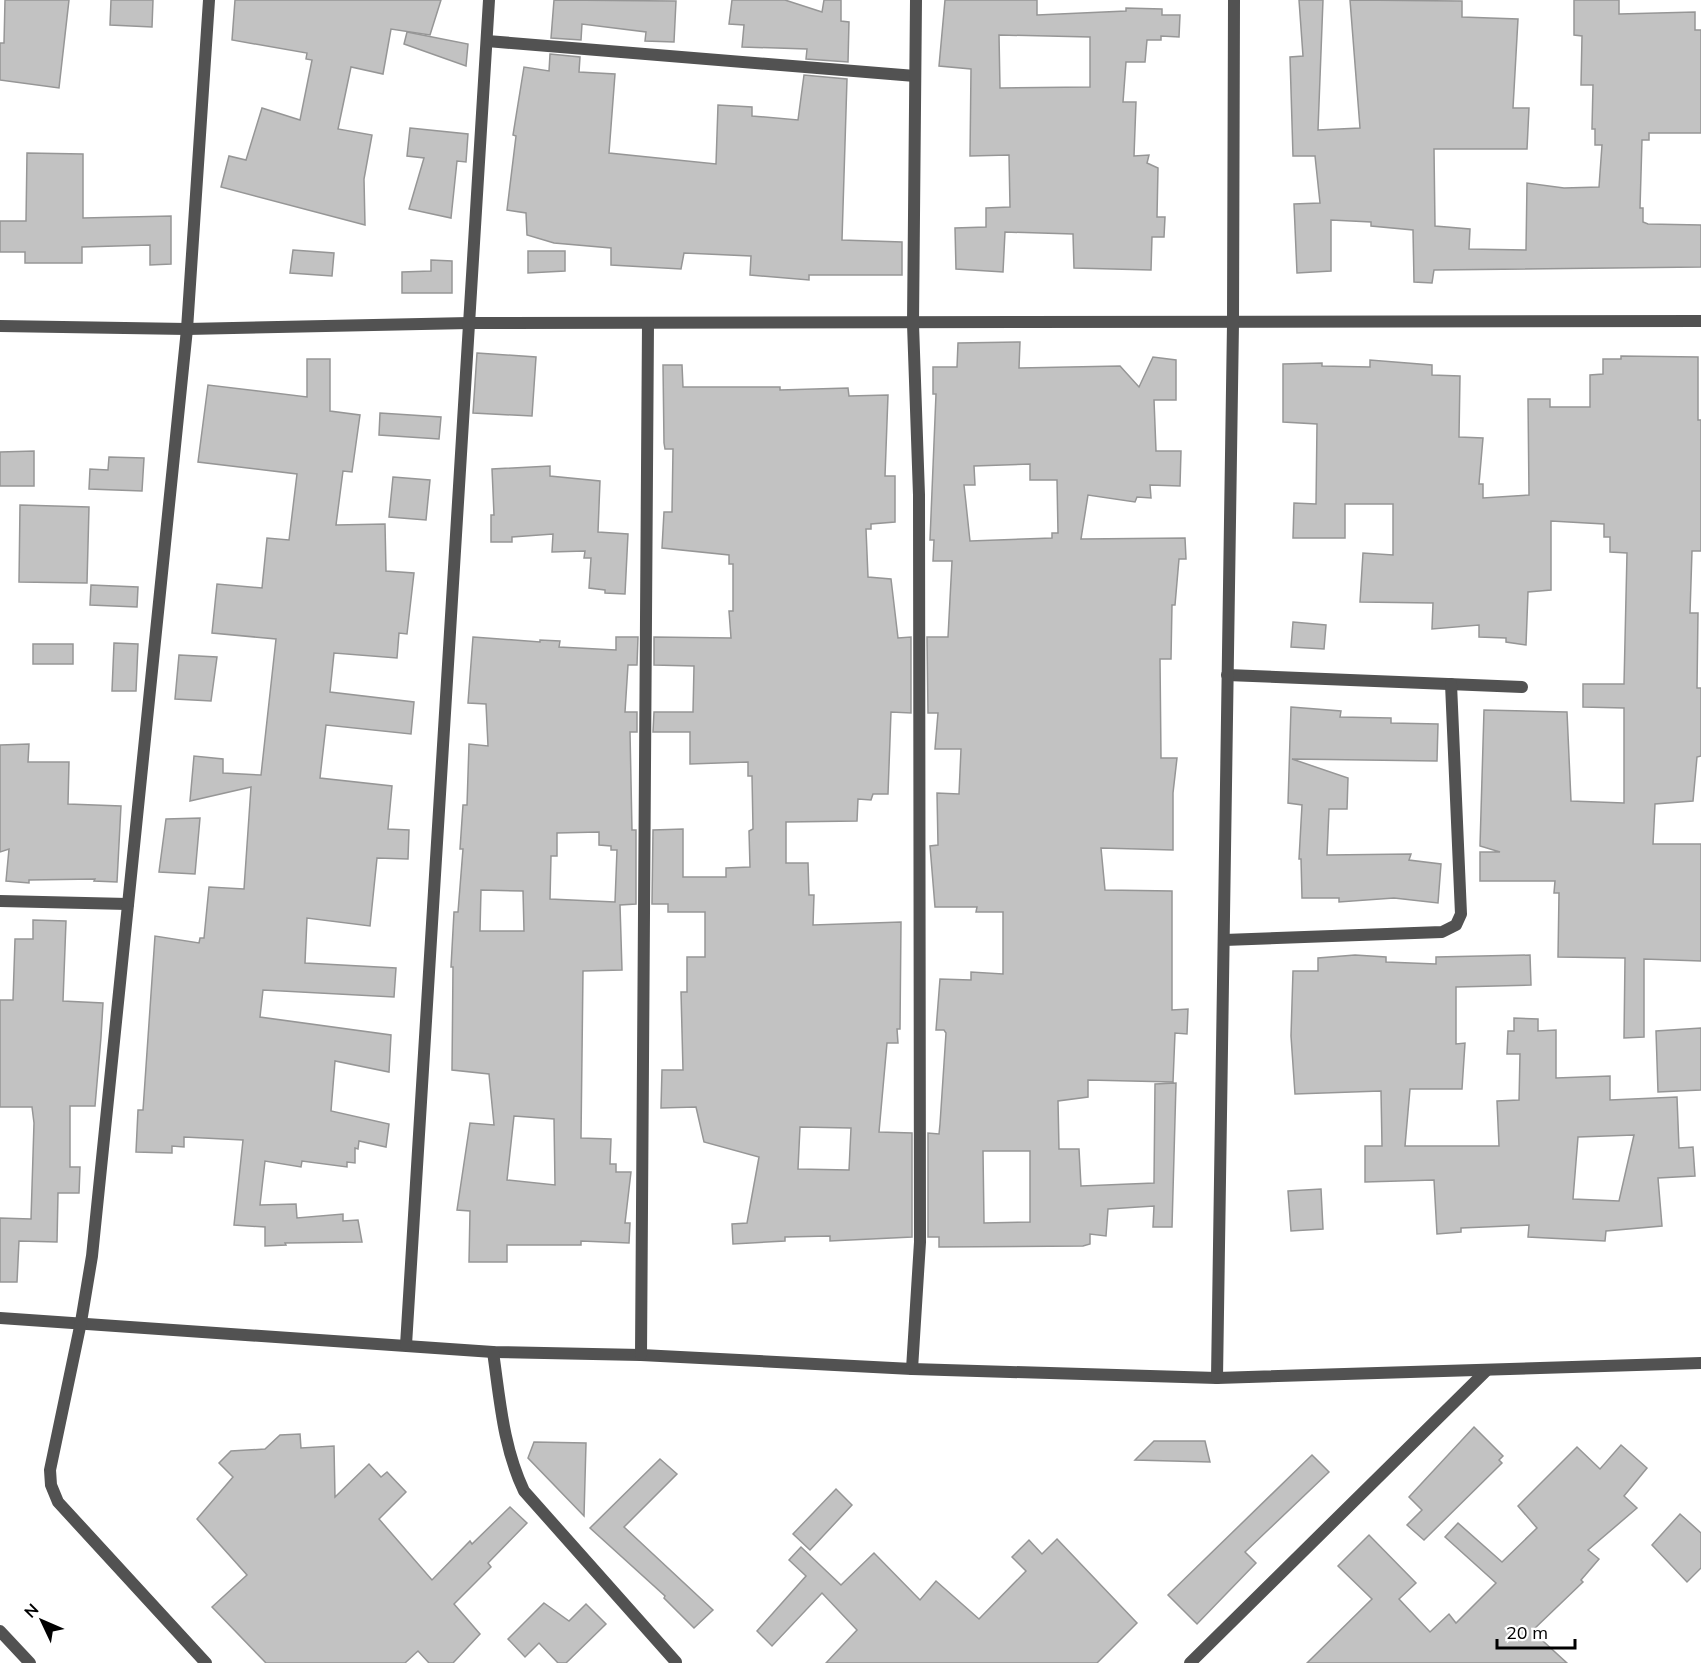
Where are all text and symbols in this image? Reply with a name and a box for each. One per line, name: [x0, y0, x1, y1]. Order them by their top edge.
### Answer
north arrow: [12, 1591, 72, 1651]
text: N: [20, 1599, 43, 1622]
scale bar: [1497, 1612, 1575, 1650]
text: 20 m: [1506, 1621, 1548, 1644]

